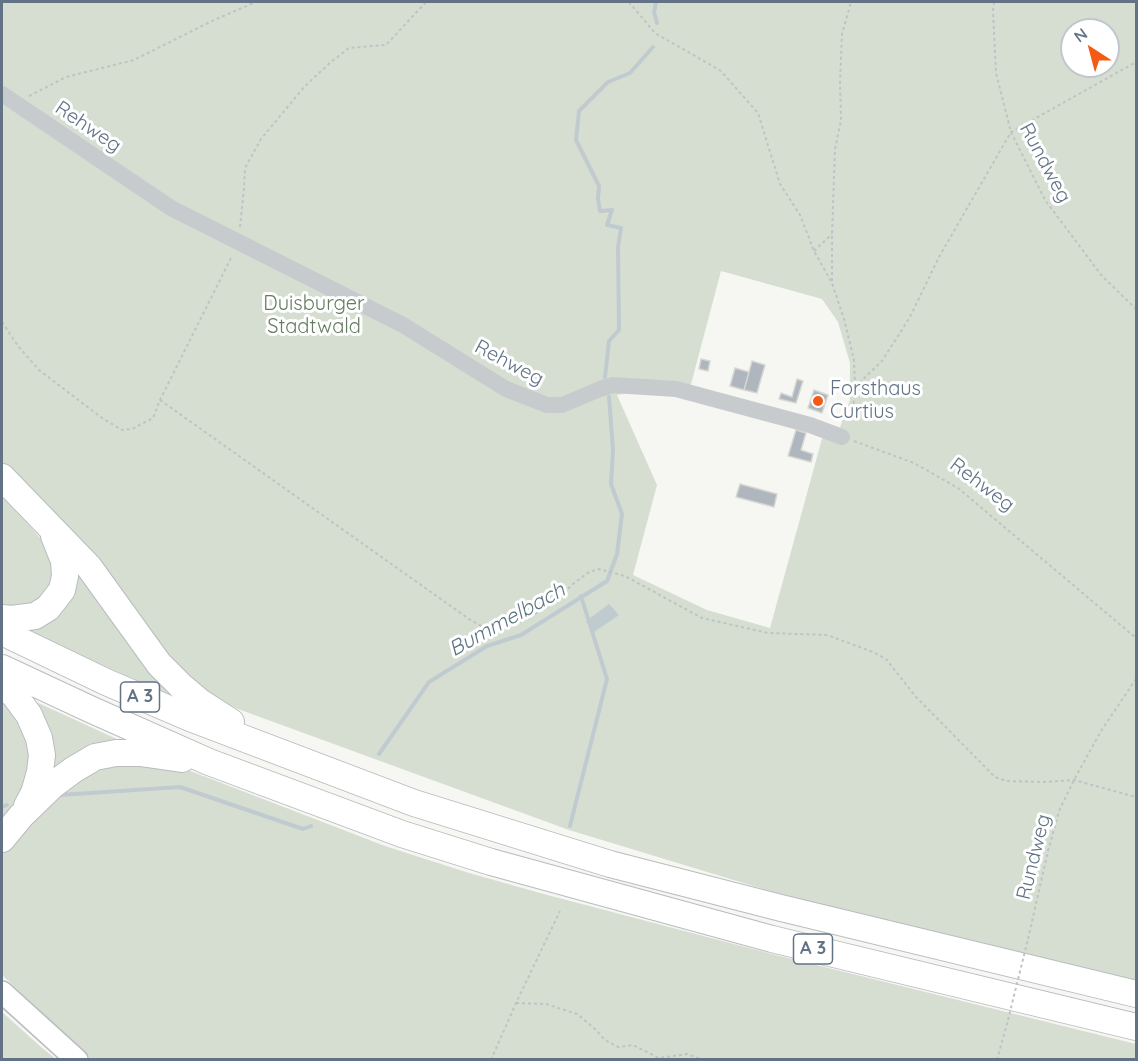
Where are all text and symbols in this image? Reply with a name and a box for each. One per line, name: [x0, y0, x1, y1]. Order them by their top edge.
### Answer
north arrow: [1060, 18, 1120, 78]
text: N: [1070, 24, 1091, 47]
street label: Rehweg: [50, 96, 126, 158]
street label: Rundweg: [1014, 119, 1076, 207]
park label: Duisburger Stadtwald: [263, 292, 365, 339]
street label: Rehweg: [470, 335, 548, 391]
place label: Forsthaus Curtius: [830, 377, 921, 424]
marker: Forsthaus Curtius: [811, 394, 825, 408]
street label: Rehweg: [945, 453, 1019, 517]
water label: Bummelbach: [445, 578, 569, 662]
road number: A 3: [120, 682, 160, 712]
street label: Rundweg: [1012, 812, 1056, 902]
road number: A 3: [794, 934, 832, 964]

